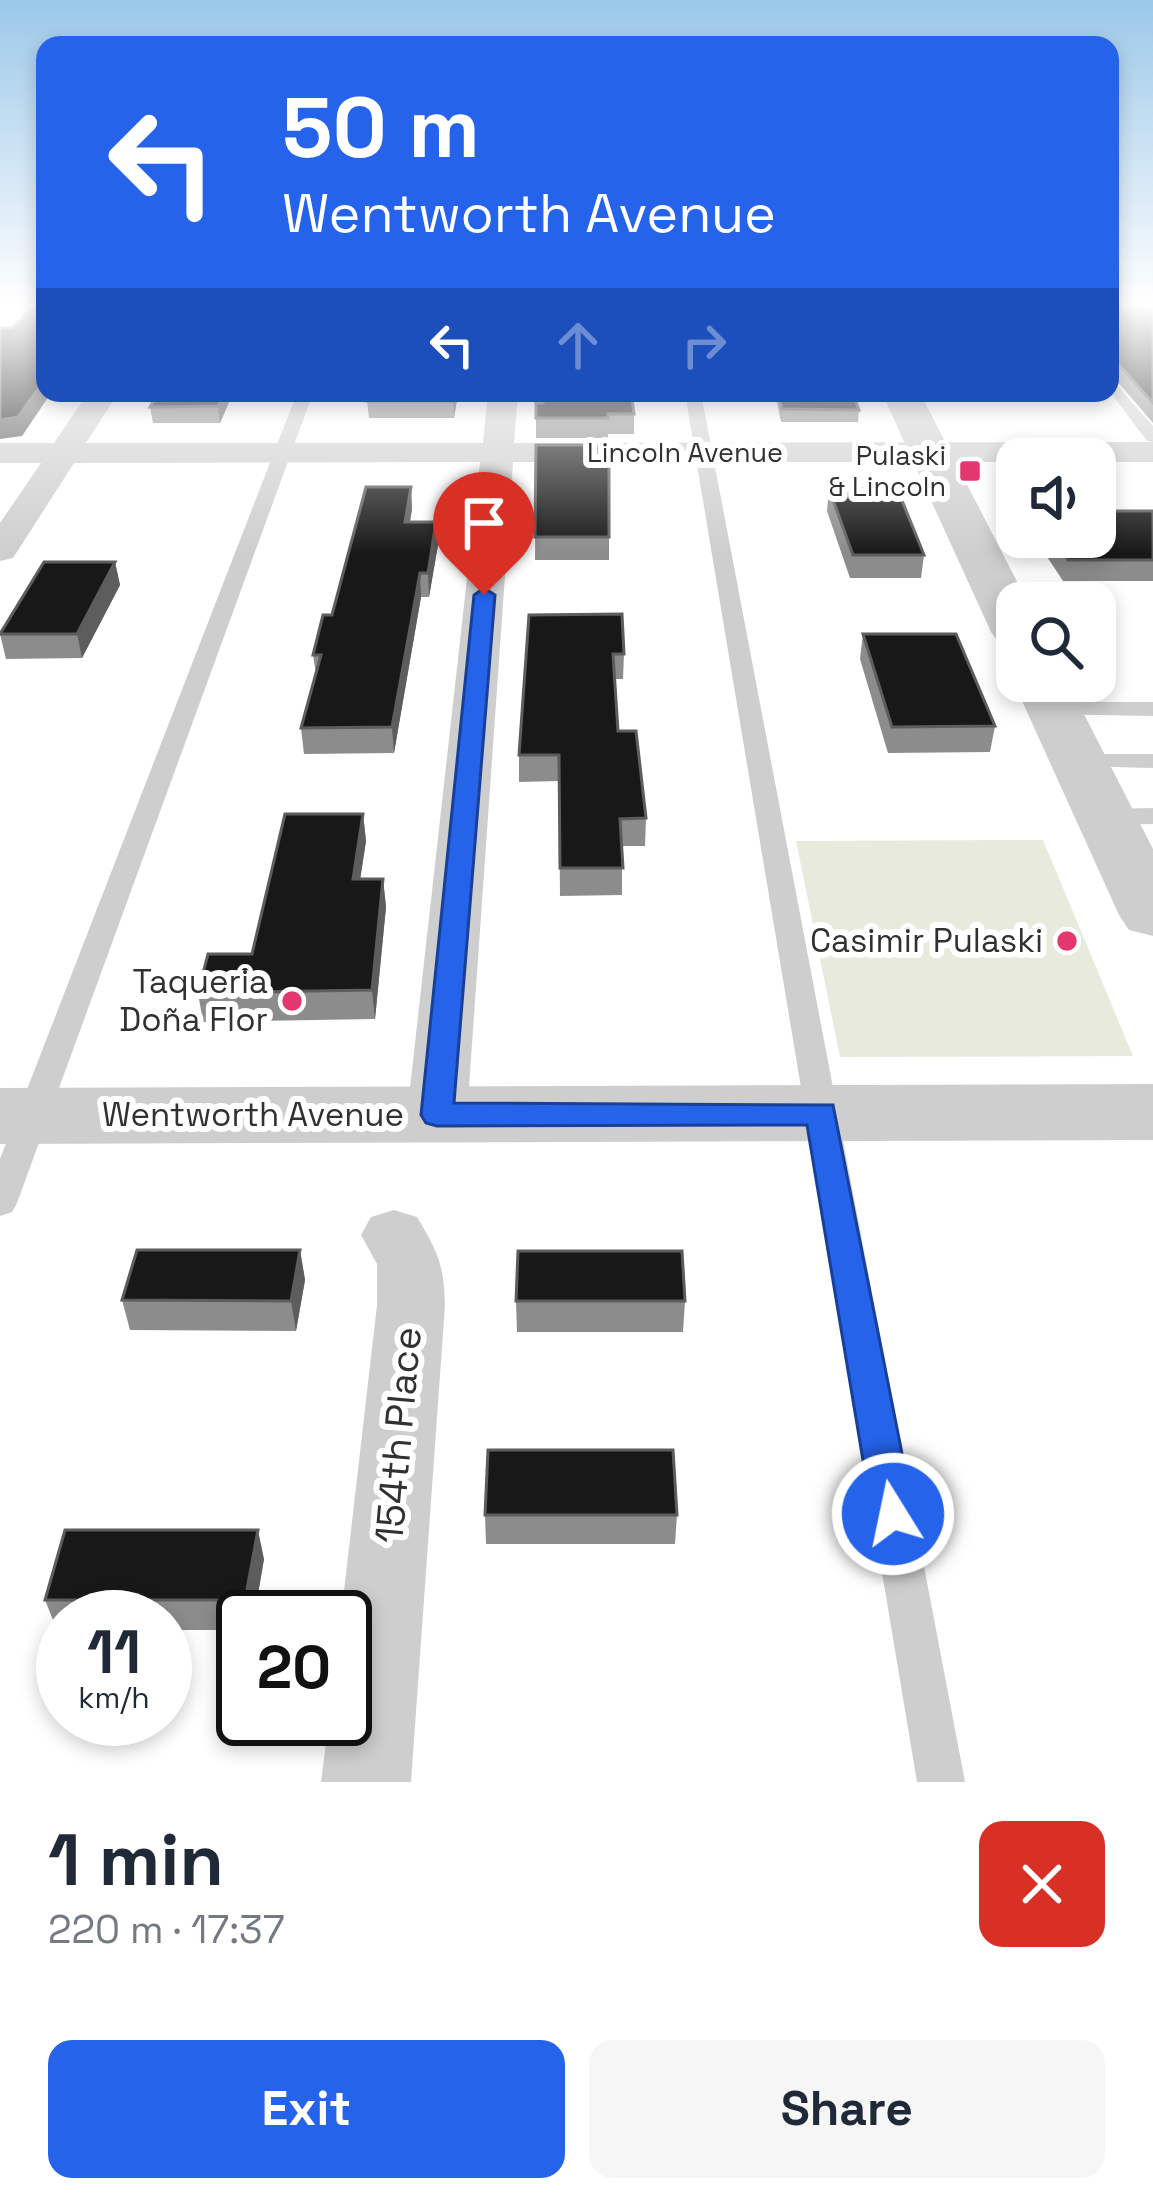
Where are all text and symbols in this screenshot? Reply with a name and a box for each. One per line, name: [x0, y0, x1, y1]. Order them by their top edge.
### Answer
text: 50 m: [282, 74, 480, 182]
icon: left: [84, 84, 240, 240]
text: Wentworth Avenue: [282, 179, 776, 248]
icon: left: [419, 312, 485, 378]
icon: ahead: [545, 312, 611, 378]
icon: right: [671, 312, 737, 378]
street label: Lincoln Avenue: [587, 435, 783, 470]
place label: Pulaski & Lincoln: [829, 438, 946, 504]
map controls: [996, 438, 1116, 702]
button: sound: [996, 438, 1116, 558]
marker: Pulaski & Lincoln: [957, 458, 983, 484]
pin: [433, 472, 535, 595]
icon: arrive: [451, 490, 517, 556]
button: search: [996, 582, 1116, 702]
place label: Casimir Pulaski: [810, 920, 1043, 962]
marker: Casimir Pulaski: [1054, 928, 1080, 954]
place label: Taqueria Doña Flor: [119, 961, 268, 1041]
marker: Taqueria Doña Flor: [279, 988, 305, 1014]
street label: Wentworth Avenue: [102, 1094, 404, 1136]
street label: 154th Place: [364, 1325, 432, 1545]
position arrow: [830, 1451, 956, 1577]
speed limit sign: 20: [216, 1590, 372, 1746]
text: 11: [87, 1614, 141, 1691]
text: km/h: [78, 1678, 150, 1717]
text: 1 min: [48, 1814, 224, 1906]
button: close: [979, 1821, 1105, 1947]
text: 220 m · 17:37: [48, 1905, 285, 1954]
button: Exit: [48, 2040, 565, 2178]
button: Share: [589, 2040, 1105, 2178]

